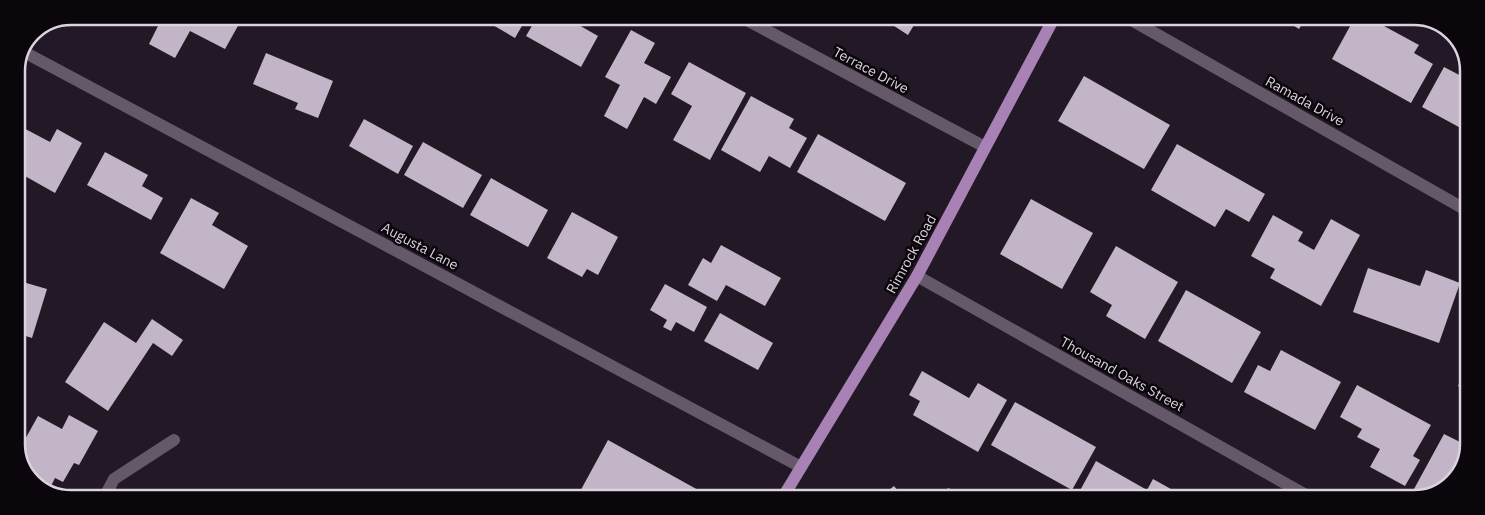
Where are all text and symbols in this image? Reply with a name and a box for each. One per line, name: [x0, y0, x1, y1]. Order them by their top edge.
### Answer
street label: Terrace Drive: [830, 43, 912, 98]
street label: Ramada Drive: [1262, 72, 1348, 130]
street label: Rimrock Road: [882, 211, 940, 297]
street label: Augusta Lane: [378, 218, 462, 274]
street label: Thousand Oaks Street: [1057, 333, 1187, 416]

